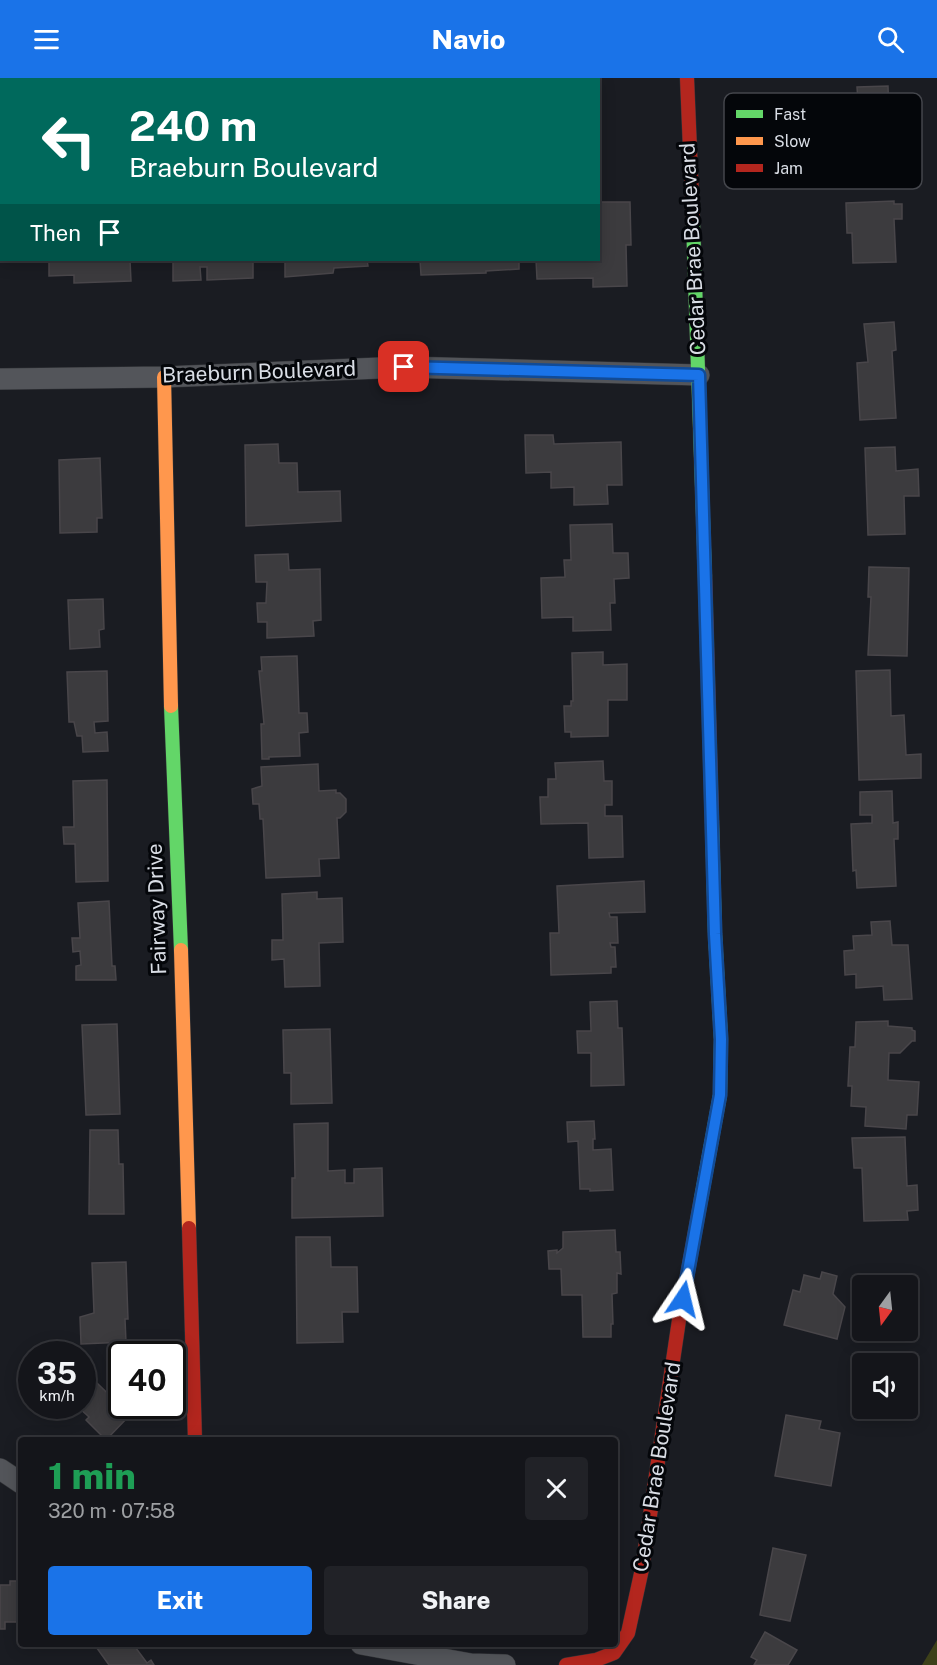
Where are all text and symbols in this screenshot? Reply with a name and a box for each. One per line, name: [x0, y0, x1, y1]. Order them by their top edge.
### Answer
icon: menu: [30, 23, 63, 56]
text: Navio: [432, 23, 505, 55]
icon: search: [874, 23, 907, 56]
legend: [724, 93, 922, 189]
text: 240 m: [129, 101, 257, 150]
icon: left: [30, 102, 108, 180]
text: Fast: [774, 105, 806, 124]
text: Slow: [774, 132, 811, 151]
street label: Cedar Brae Boulevard: [674, 142, 711, 356]
text: Braeburn Boulevard: [129, 151, 378, 183]
text: Jam: [774, 159, 803, 178]
icon: arrive: [93, 216, 126, 249]
text: Then: [30, 220, 81, 246]
pin: [378, 341, 429, 392]
icon: arrive: [387, 350, 420, 383]
street label: Braeburn Boulevard: [162, 356, 356, 387]
street label: Fairway Drive: [142, 843, 171, 975]
position arrow: [651, 1267, 715, 1331]
north arrow: [852, 1275, 918, 1341]
map controls: [852, 1275, 918, 1419]
speed limit sign: 40: [108, 1341, 186, 1419]
button: sound: [852, 1353, 918, 1419]
text: 35: [37, 1355, 77, 1391]
street label: Cedar Brae Boulevard: [628, 1360, 685, 1574]
text: km/h: [39, 1387, 75, 1404]
text: 1 min: [48, 1455, 136, 1497]
button: close: [525, 1457, 588, 1520]
text: 320 m · 07:58: [48, 1499, 175, 1523]
button: Exit: [48, 1566, 312, 1635]
button: Share: [324, 1566, 588, 1635]

